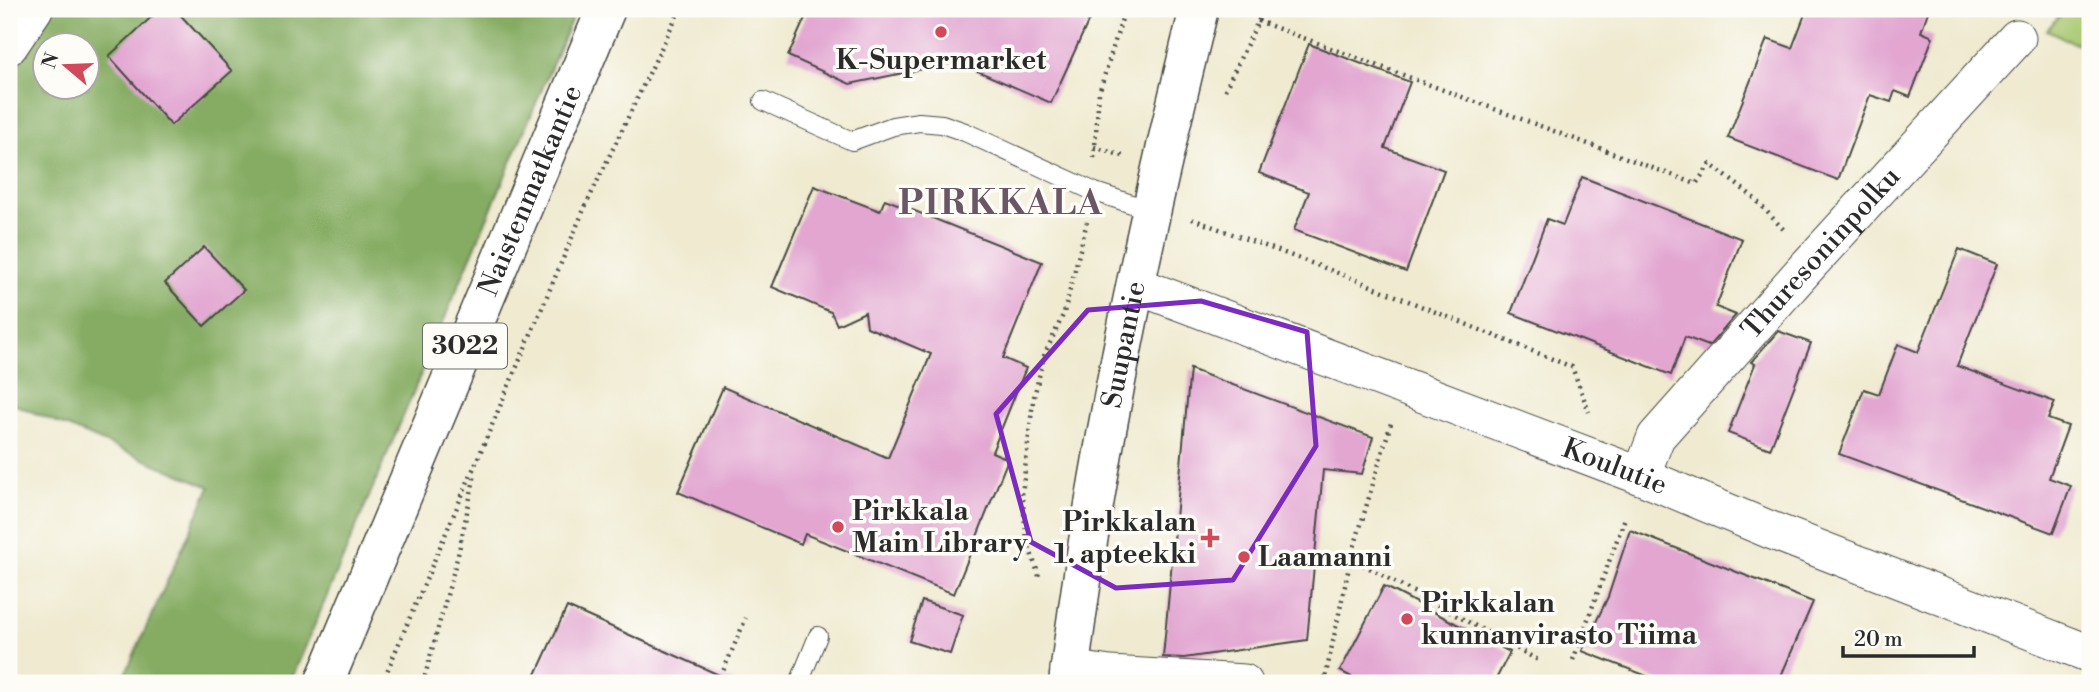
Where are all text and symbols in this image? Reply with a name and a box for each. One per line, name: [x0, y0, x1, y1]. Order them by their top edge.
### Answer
marker: K-Supermarket: [933, 24, 949, 40]
north arrow: [32, 32, 102, 102]
place label: K-Supermarket: [836, 43, 1047, 78]
text: N: [37, 50, 65, 72]
street label: Naistenmatkantie: [471, 80, 590, 301]
street label: Thuresoninpolku: [1734, 159, 1908, 346]
district label: PIRKKALA: [898, 182, 1104, 225]
street label: Suupantie: [1094, 278, 1153, 411]
road number: 3022: [423, 324, 507, 368]
street label: Koulutie: [1558, 430, 1673, 503]
place label: Pirkkala Main Library: [852, 494, 1029, 561]
place label: Pirkkalan 1. apteekki: [1054, 505, 1196, 572]
marker: Pirkkala Main Library: [830, 519, 846, 535]
marker: Pirkkalan 1. apteekki: [1202, 530, 1218, 546]
place label: Laamanni: [1258, 540, 1391, 575]
marker: Laamanni: [1236, 549, 1252, 565]
place label: Pirkkalan kunnanvirasto Tiima: [1421, 586, 1698, 653]
marker: Pirkkalan kunnanvirasto Tiima: [1399, 611, 1415, 627]
scale bar: [1843, 615, 1975, 659]
text: 20 m: [1854, 627, 1903, 653]

